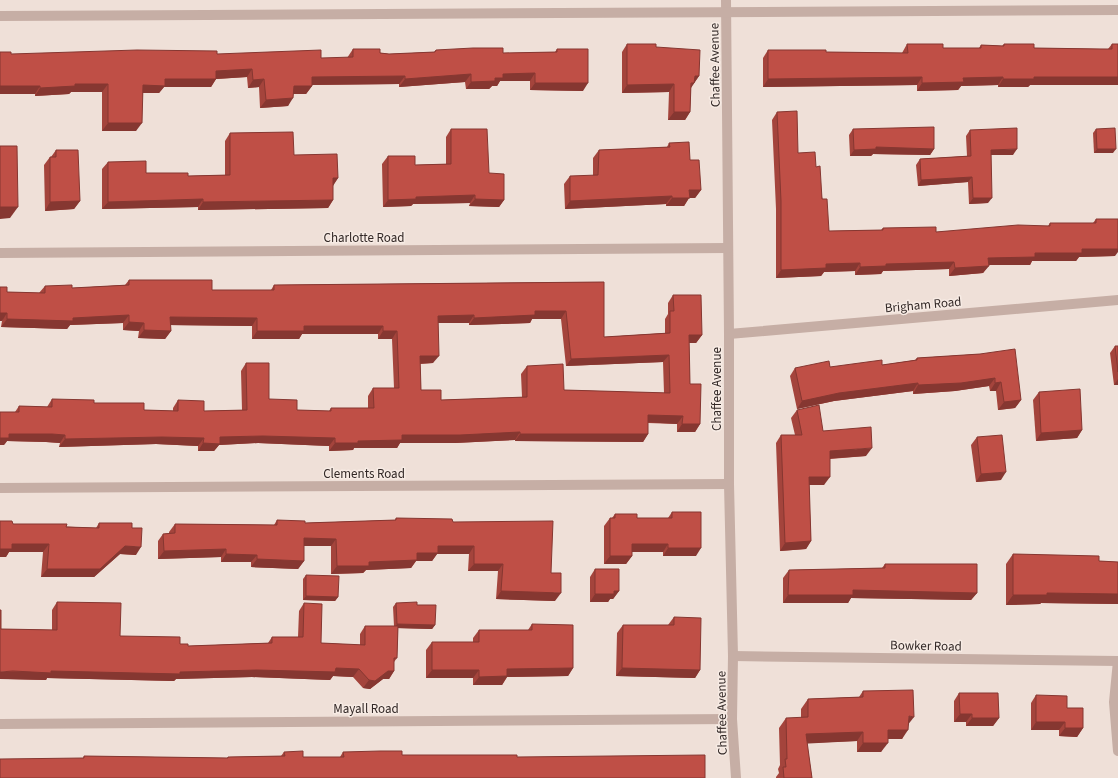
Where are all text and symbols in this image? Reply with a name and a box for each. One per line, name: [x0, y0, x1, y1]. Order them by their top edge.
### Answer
street label: Chaffee Avenue: [705, 23, 725, 107]
street label: Charlotte Road: [324, 229, 405, 247]
street label: Brigham Road: [884, 293, 962, 317]
street label: Chaffee Avenue: [708, 347, 726, 431]
street label: Clements Road: [323, 465, 405, 483]
street label: Bowker Road: [890, 636, 962, 656]
street label: Chaffee Avenue: [712, 671, 732, 755]
street label: Mayall Road: [333, 700, 399, 718]

